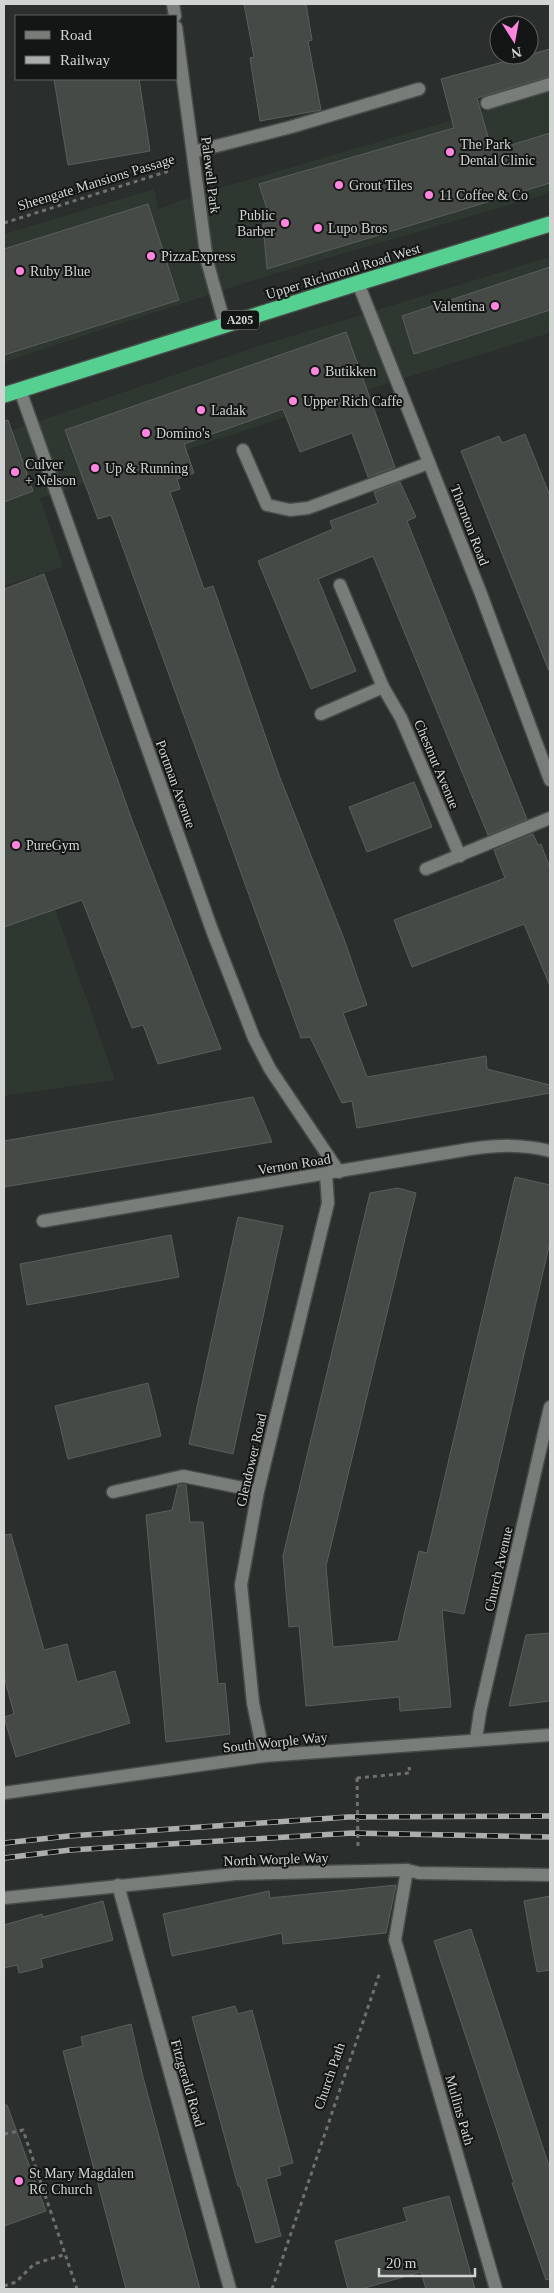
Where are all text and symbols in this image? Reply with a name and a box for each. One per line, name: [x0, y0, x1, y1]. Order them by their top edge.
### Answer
legend: [15, 15, 178, 80]
north arrow: [489, 15, 539, 65]
text: Road: [60, 27, 92, 43]
text: N: [510, 44, 523, 61]
text: Railway: [60, 52, 110, 68]
street label: Palewell Park: [198, 136, 223, 214]
place label: The Park Dental Clinic: [460, 137, 535, 168]
marker: The Park Dental Clinic: [444, 146, 456, 158]
street label: Sheengate Mansions Passage: [16, 151, 176, 214]
place label: Grout Tiles: [349, 178, 412, 193]
marker: Grout Tiles: [333, 179, 345, 191]
place label: 11 Coffee & Co: [439, 188, 528, 203]
marker: 11 Coffee & Co: [423, 189, 435, 201]
place label: Public Barber: [237, 208, 275, 239]
marker: Public Barber: [279, 217, 291, 229]
place label: Lupo Bros: [328, 221, 388, 236]
marker: Lupo Bros: [312, 222, 324, 234]
street label: Upper Richmond Road West: [264, 241, 422, 302]
place label: PizzaExpress: [161, 249, 236, 264]
marker: PizzaExpress: [145, 250, 157, 262]
place label: Ruby Blue: [30, 264, 90, 279]
marker: Ruby Blue: [14, 265, 26, 277]
place label: Valentina: [432, 299, 486, 314]
marker: Valentina: [489, 300, 501, 312]
road number: A205: [221, 310, 259, 330]
place label: Butikken: [325, 364, 376, 379]
marker: Butikken: [309, 365, 321, 377]
place label: Upper Rich Caffe: [303, 394, 402, 409]
marker: Upper Rich Caffe: [287, 395, 299, 407]
place label: Ladak: [211, 403, 246, 418]
marker: Ladak: [195, 404, 207, 416]
place label: Domino's: [156, 426, 210, 441]
marker: Domino's: [140, 427, 152, 439]
place label: Culver + Nelson: [25, 457, 76, 488]
place label: Up & Running: [105, 461, 188, 476]
marker: Up & Running: [89, 462, 101, 474]
marker: Culver + Nelson: [9, 466, 21, 478]
street label: Thornton Road: [447, 483, 492, 568]
street label: Chestnut Avenue: [411, 718, 462, 811]
street label: Portman Avenue: [153, 738, 198, 830]
place label: PureGym: [26, 838, 80, 853]
marker: PureGym: [10, 839, 22, 851]
street label: Vernon Road: [257, 1151, 332, 1178]
street label: Glendower Road: [233, 1412, 270, 1508]
street label: Church Avenue: [481, 1525, 516, 1613]
street label: South Worple Way: [222, 1730, 328, 1755]
street label: North Worple Way: [223, 1850, 329, 1869]
street label: Fitzgerald Road: [168, 2038, 207, 2128]
street label: Church Path: [311, 2041, 348, 2112]
street label: Mullins Path: [442, 2073, 477, 2147]
place label: St Mary Magdalen RC Church: [29, 2166, 134, 2197]
marker: St Mary Magdalen RC Church: [13, 2175, 25, 2187]
scale bar: [379, 2246, 475, 2278]
text: 20 m: [386, 2255, 417, 2271]

